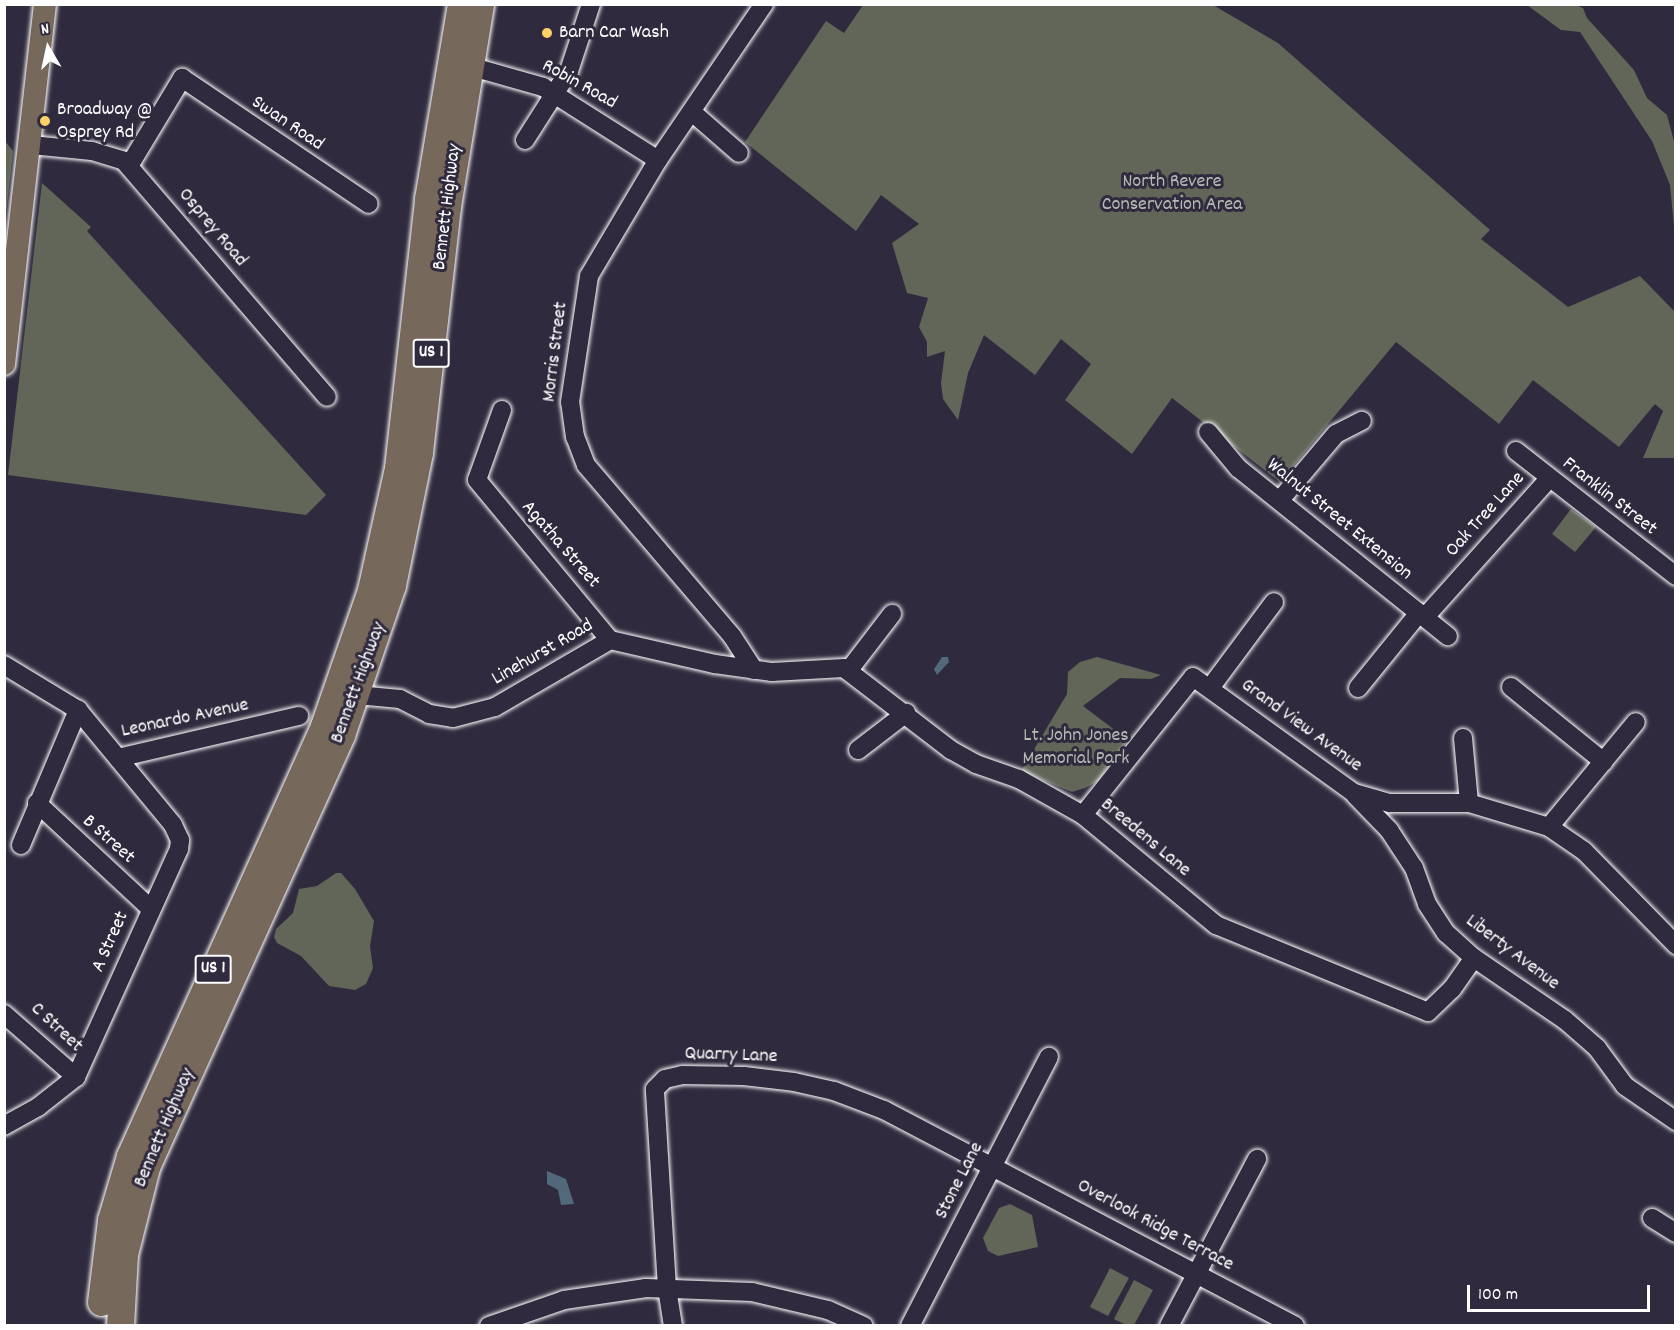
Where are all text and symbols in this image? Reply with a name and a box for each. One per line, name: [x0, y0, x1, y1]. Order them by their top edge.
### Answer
north arrow: [18, 18, 78, 78]
text: N: [39, 18, 51, 42]
place label: Barn Car Wash: [559, 21, 669, 45]
marker: Barn Car Wash: [540, 26, 554, 40]
street label: Robin Road: [537, 55, 621, 115]
street label: Swan Road: [246, 91, 328, 157]
place label: Broadway @ Osprey Rd: [57, 98, 153, 145]
marker: Broadway @ Osprey Rd: [38, 114, 52, 128]
street label: Bennett Highway: [428, 142, 468, 272]
park label: North Revere Conservation Area: [1102, 171, 1242, 218]
street label: Osprey Road: [172, 184, 252, 272]
street label: Morris Street: [538, 301, 574, 403]
road number: US 1: [412, 338, 450, 368]
street label: Franklin Street: [1557, 452, 1661, 542]
street label: Walnut Street Extension: [1261, 454, 1417, 586]
street label: Oak Tree Lane: [1441, 467, 1531, 563]
street label: Agatha Street: [515, 496, 605, 594]
street label: Linehurst Road: [488, 614, 598, 692]
street label: Bennett Highway: [326, 619, 392, 747]
street label: Grand View Avenue: [1236, 674, 1366, 778]
street label: Leonardo Avenue: [119, 694, 251, 744]
park label: Lt. John Jones Memorial Park: [1022, 724, 1130, 771]
street label: Breedens Lane: [1095, 793, 1195, 883]
street label: B Street: [77, 810, 139, 870]
street label: A Street: [87, 908, 135, 976]
street label: Liberty Avenue: [1460, 910, 1564, 996]
road number: US 1: [194, 954, 232, 984]
street label: C Street: [25, 998, 87, 1058]
street label: Quarry Lane: [684, 1042, 778, 1070]
street label: Bennett Highway: [129, 1065, 201, 1191]
street label: Stone Lane: [930, 1138, 990, 1224]
street label: Overlook Ridge Terrace: [1072, 1175, 1238, 1277]
scale bar: [1470, 1273, 1653, 1311]
text: 100 m: [1478, 1283, 1518, 1308]

